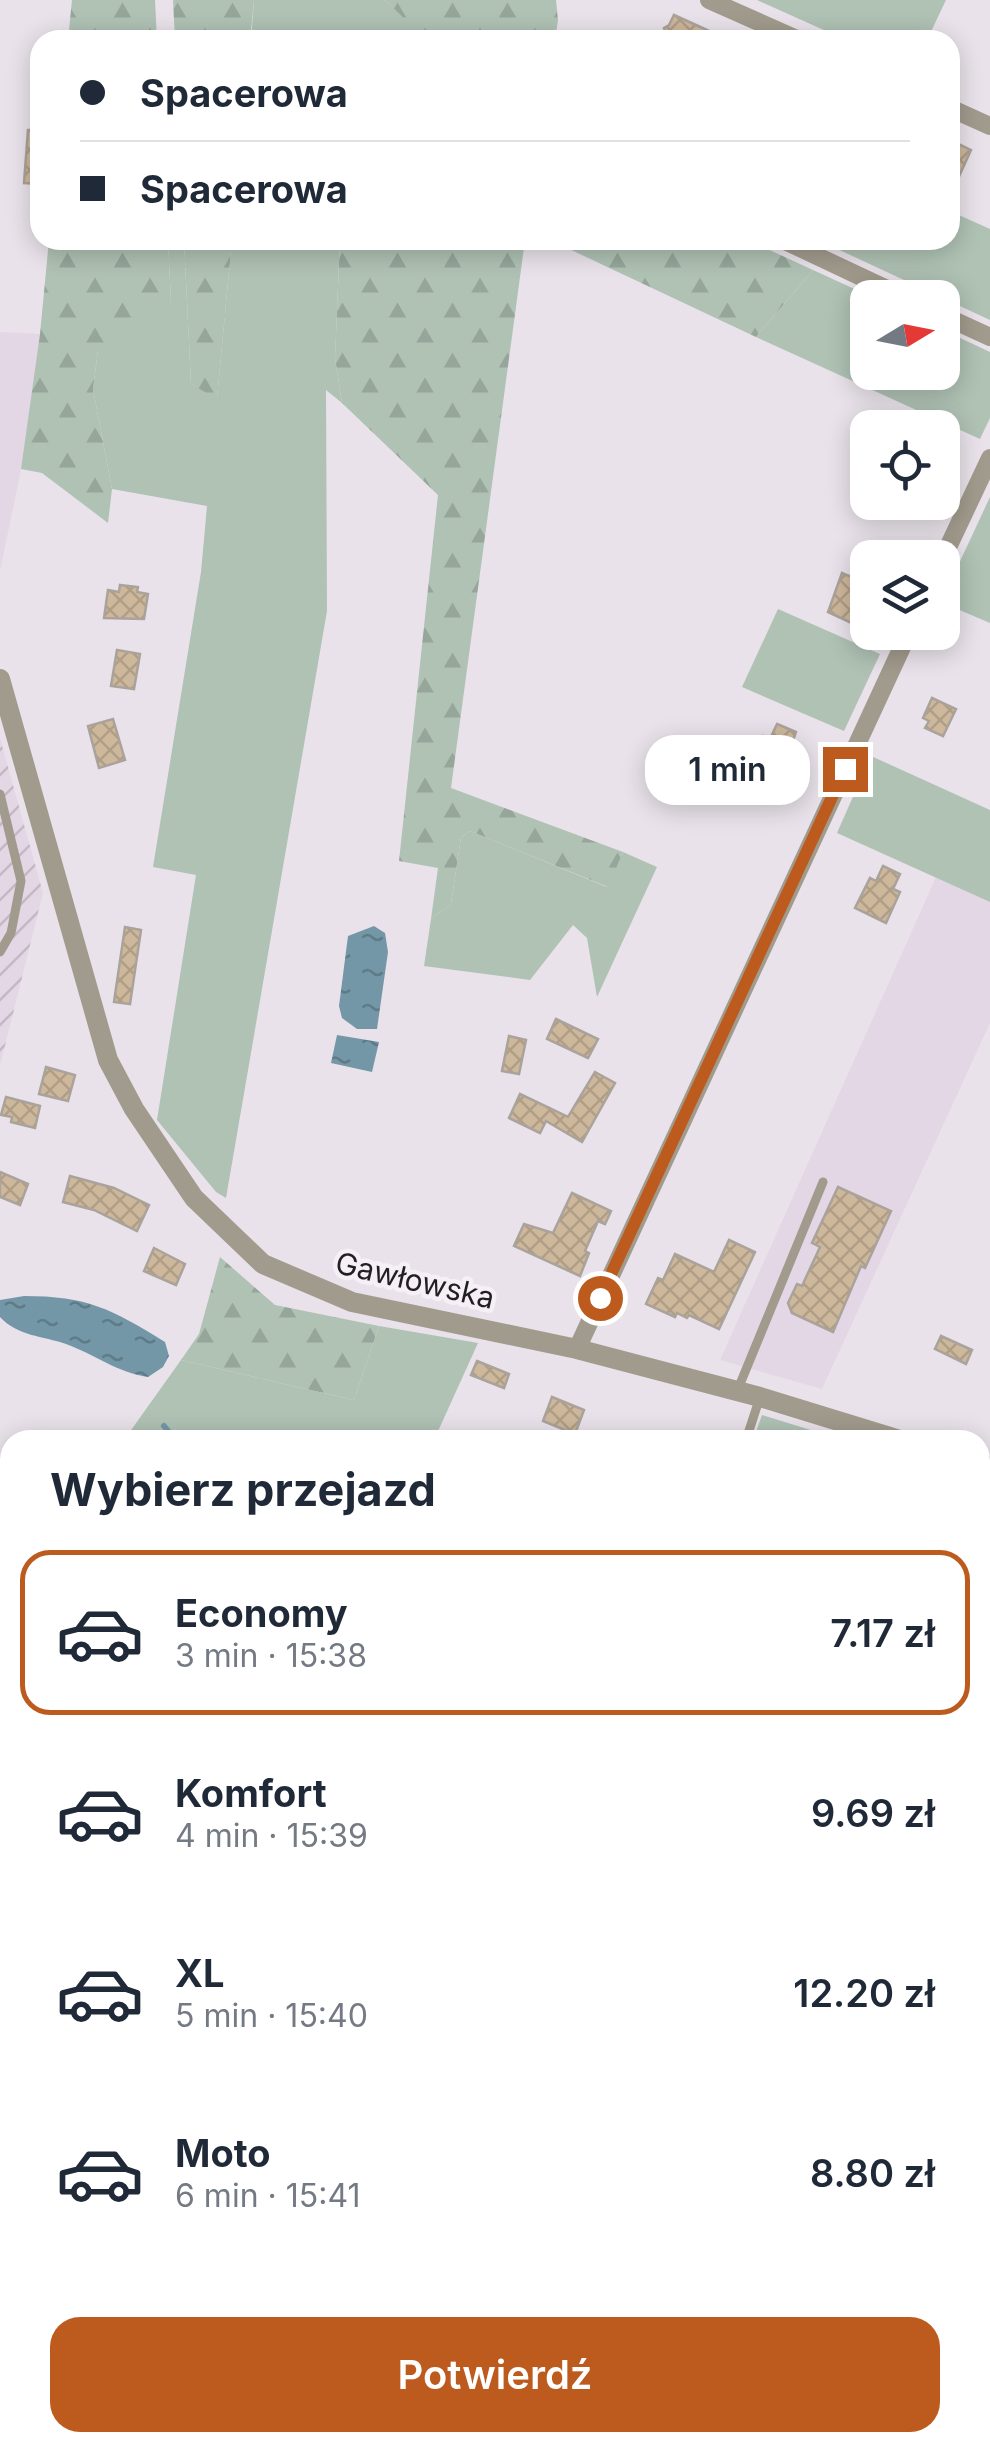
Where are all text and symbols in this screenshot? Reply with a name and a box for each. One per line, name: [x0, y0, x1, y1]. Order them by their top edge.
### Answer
text: Spacerowa: [140, 70, 348, 116]
text: Spacerowa: [140, 166, 348, 212]
north arrow: [850, 280, 960, 390]
map controls: [850, 280, 960, 650]
button: locate: [850, 410, 960, 520]
button: layers: [850, 540, 960, 650]
callout: 1 min: [645, 734, 810, 804]
route end: [823, 747, 868, 792]
text: 1 min: [688, 750, 767, 789]
street label: Gawłowska: [332, 1244, 498, 1316]
route start: [578, 1276, 623, 1321]
text: Wybierz przejazd: [50, 1462, 436, 1517]
icon: car: [55, 1588, 145, 1678]
text: Economy: [175, 1590, 348, 1636]
text: 7.17 zł: [830, 1610, 935, 1656]
text: 3 min · 15:38: [175, 1636, 367, 1675]
icon: car: [55, 1768, 145, 1858]
text: Komfort: [175, 1770, 327, 1816]
text: 9.69 zł: [811, 1790, 935, 1836]
text: 4 min · 15:39: [175, 1816, 368, 1855]
icon: car: [55, 1948, 145, 2038]
text: XL: [175, 1950, 225, 1996]
text: 12.20 zł: [793, 1970, 935, 2016]
text: 5 min · 15:40: [175, 1996, 368, 2035]
icon: car: [55, 2128, 145, 2218]
text: Moto: [175, 2130, 271, 2176]
text: 8.80 zł: [810, 2150, 935, 2196]
text: 6 min · 15:41: [175, 2176, 361, 2215]
button: Potwierdź: [50, 2317, 940, 2432]

